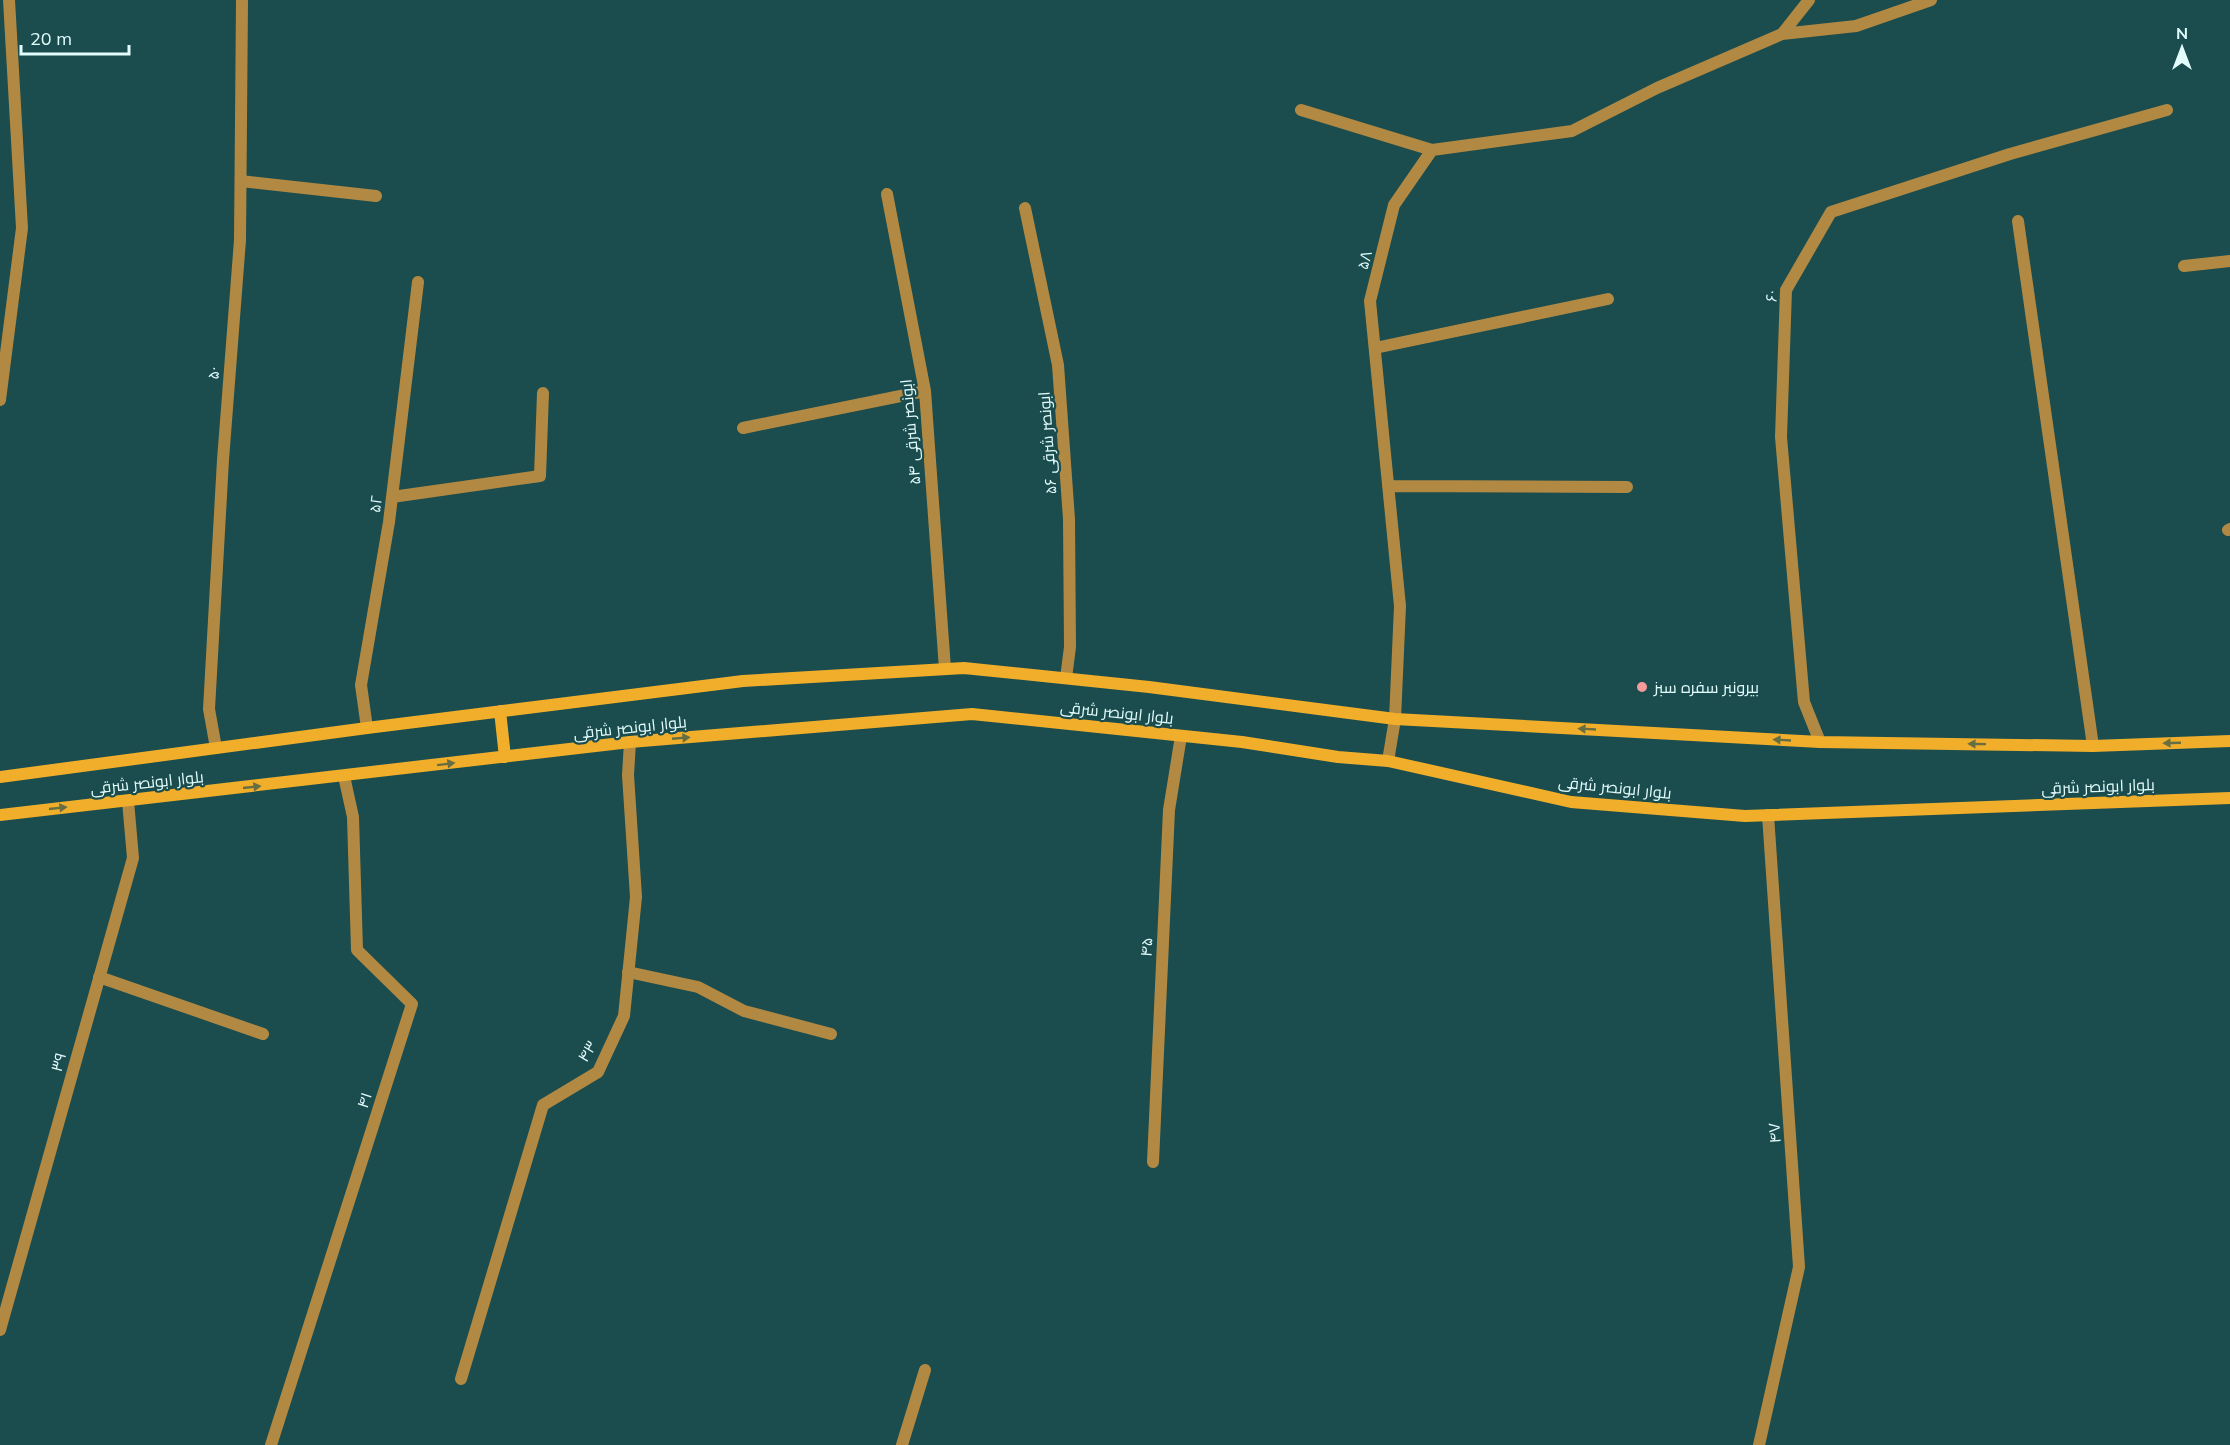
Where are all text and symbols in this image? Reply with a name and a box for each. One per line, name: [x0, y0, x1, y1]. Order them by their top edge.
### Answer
scale bar: [21, 18, 129, 56]
north arrow: [2152, 18, 2212, 78]
text: N: [2176, 23, 2188, 43]
text: 20 m: [30, 27, 72, 50]
street label: ۵۸: [1352, 248, 1376, 272]
street label: ۶۰: [1760, 289, 1782, 303]
street label: ۵۰: [203, 366, 223, 380]
street label: ابونصر شرقی ۵۴: [895, 378, 926, 486]
street label: ابونصر شرقی ۵۶: [1033, 391, 1062, 495]
street label: ۵۲: [364, 494, 386, 514]
place label: بیرونبر سفره سبز: [1653, 677, 1759, 697]
marker: بیرونبر سفره سبز: [1635, 680, 1649, 694]
street label: بلوار ابونصر شرقی: [1059, 696, 1175, 729]
street label: بلوار ابونصر شرقی: [572, 711, 688, 744]
one-way arrow: [1577, 725, 1596, 734]
one-way arrow: [672, 733, 691, 743]
one-way arrow: [1772, 736, 1791, 745]
one-way arrow: [1967, 739, 1986, 749]
one-way arrow: [2162, 739, 2181, 748]
one-way arrow: [436, 760, 455, 769]
street label: بلوار ابونصر شرقی: [89, 766, 205, 799]
street label: بلوار ابونصر شرقی: [1557, 771, 1673, 804]
street label: بلوار ابونصر شرقی: [2041, 774, 2155, 799]
one-way arrow: [242, 782, 261, 791]
one-way arrow: [49, 804, 68, 813]
street label: ۴۵: [1136, 937, 1156, 957]
street label: ۴۳: [573, 1037, 601, 1065]
street label: ۳۹: [46, 1050, 70, 1074]
street label: ۴۱: [352, 1090, 376, 1110]
street label: ۴۷: [1763, 1122, 1785, 1144]

